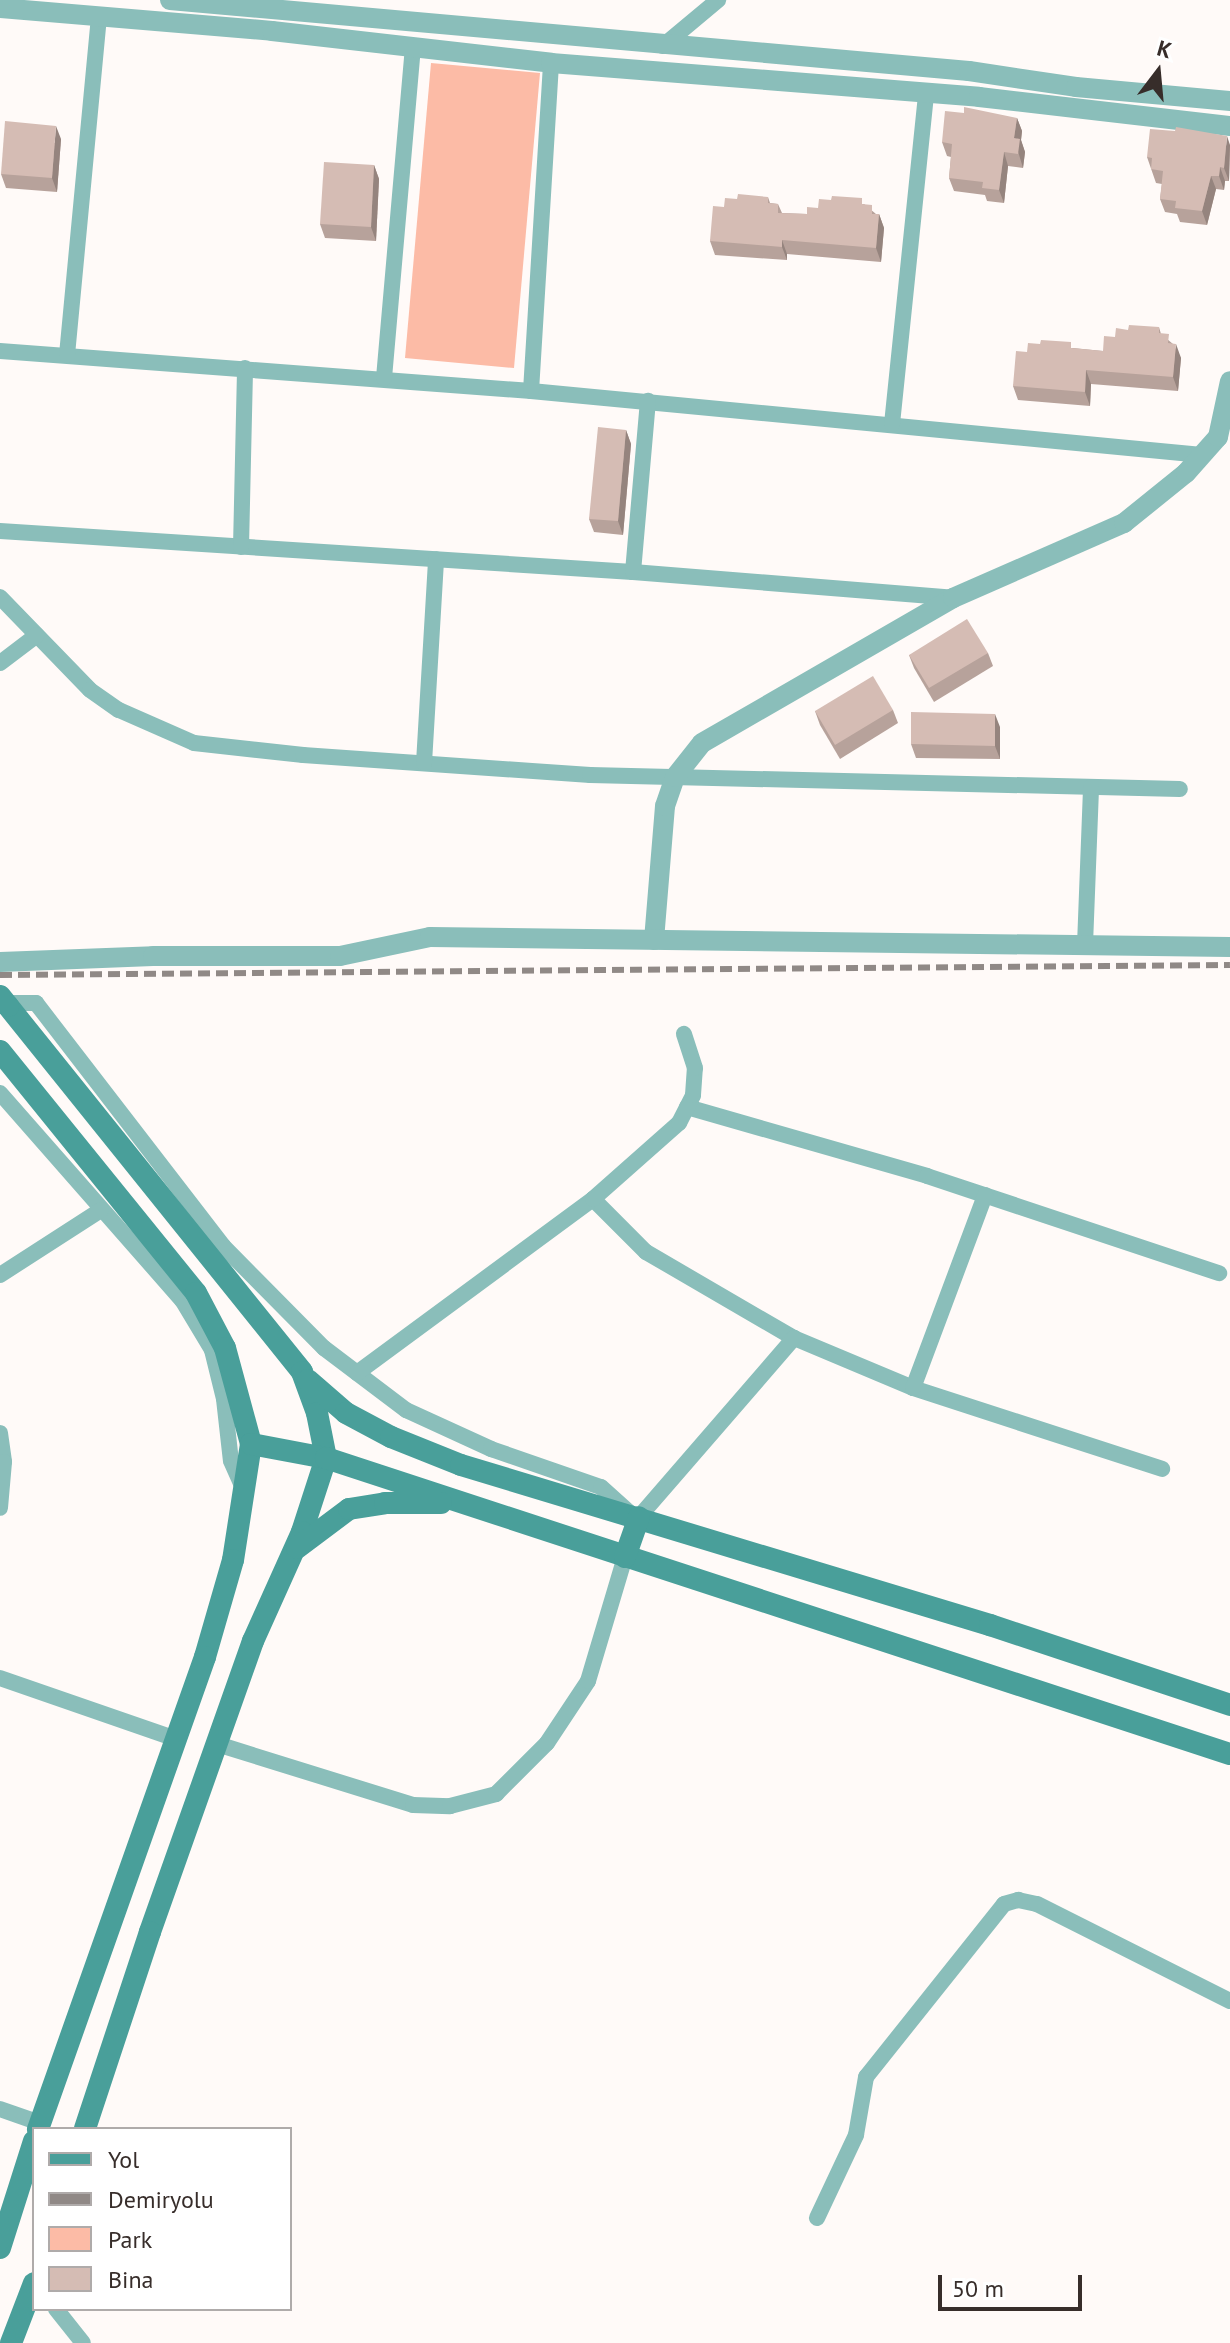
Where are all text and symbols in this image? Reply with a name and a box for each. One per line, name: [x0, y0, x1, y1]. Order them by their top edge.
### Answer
north arrow: [1118, 32, 1198, 112]
text: K: [1154, 34, 1175, 64]
legend: [32, 2127, 292, 2311]
text: Yol: [108, 2144, 139, 2175]
text: Demiryolu: [108, 2184, 214, 2215]
text: Park: [108, 2224, 152, 2255]
scale bar: [942, 2259, 1086, 2309]
text: Bina: [108, 2264, 153, 2295]
text: 50 m: [952, 2273, 1004, 2304]

